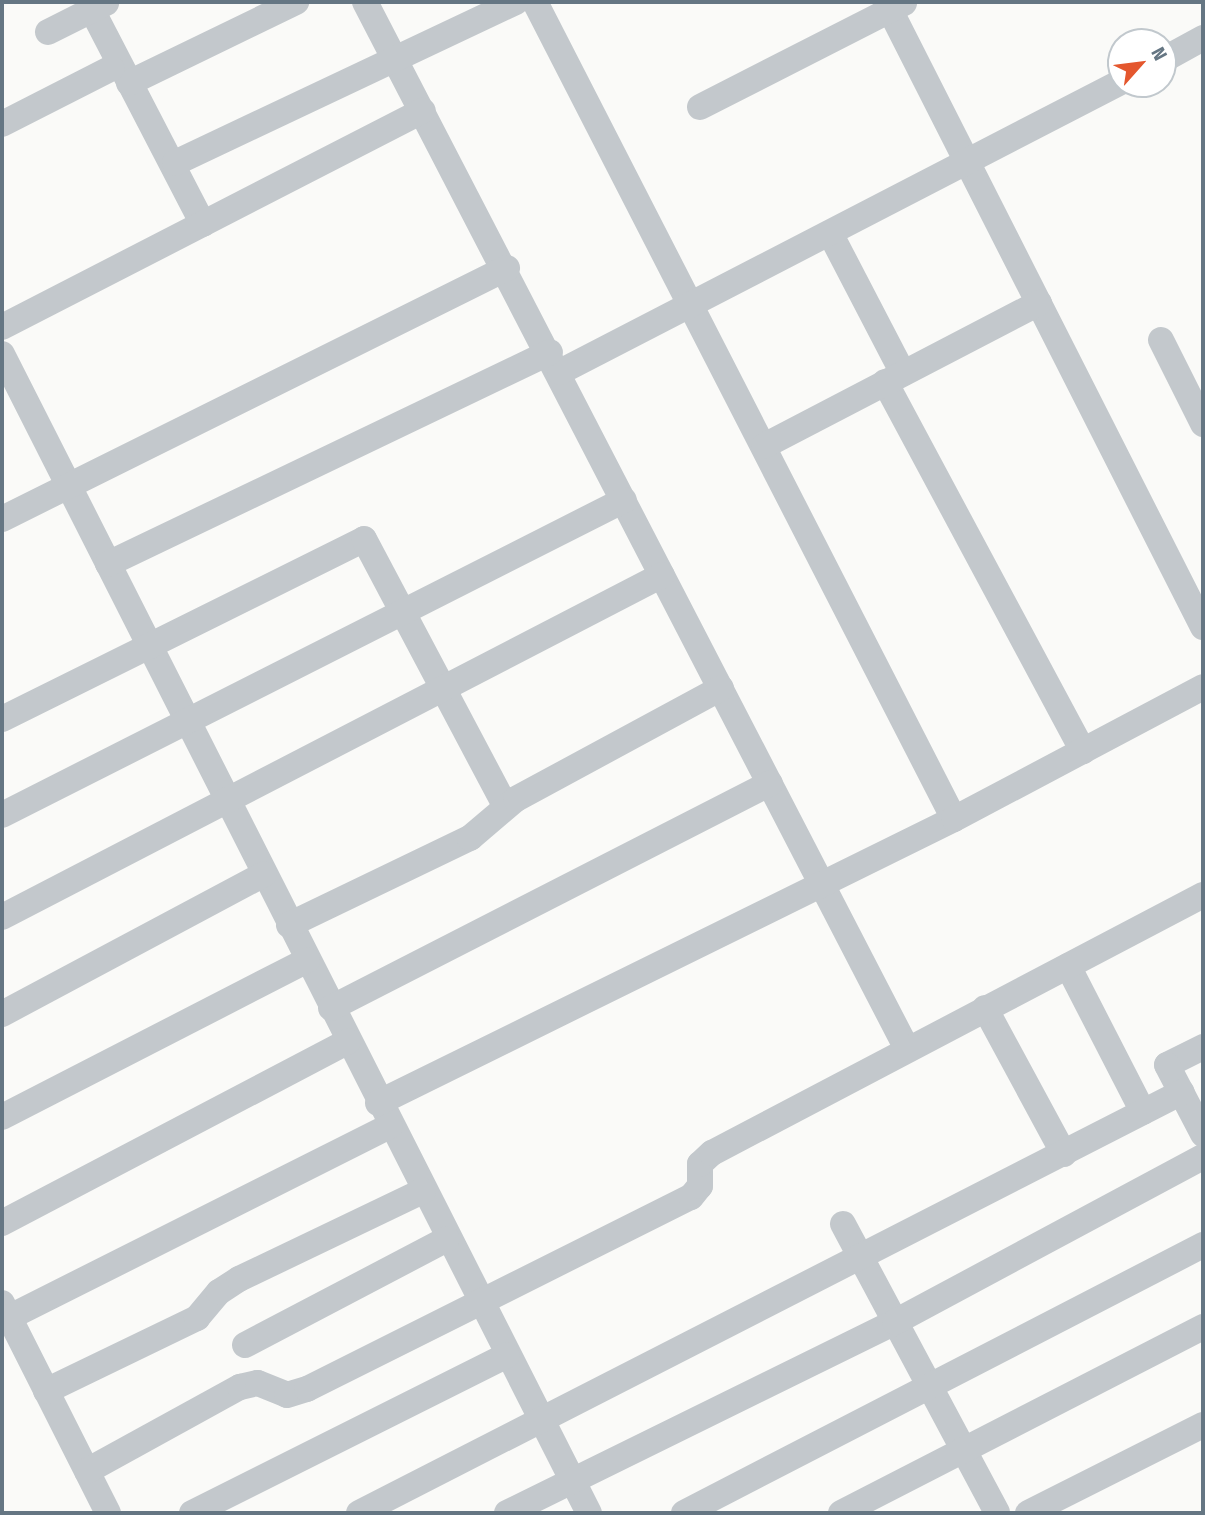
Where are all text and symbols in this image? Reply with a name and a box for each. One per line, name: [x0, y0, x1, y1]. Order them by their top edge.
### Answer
north arrow: [1107, 28, 1177, 98]
text: N: [1146, 43, 1172, 64]

